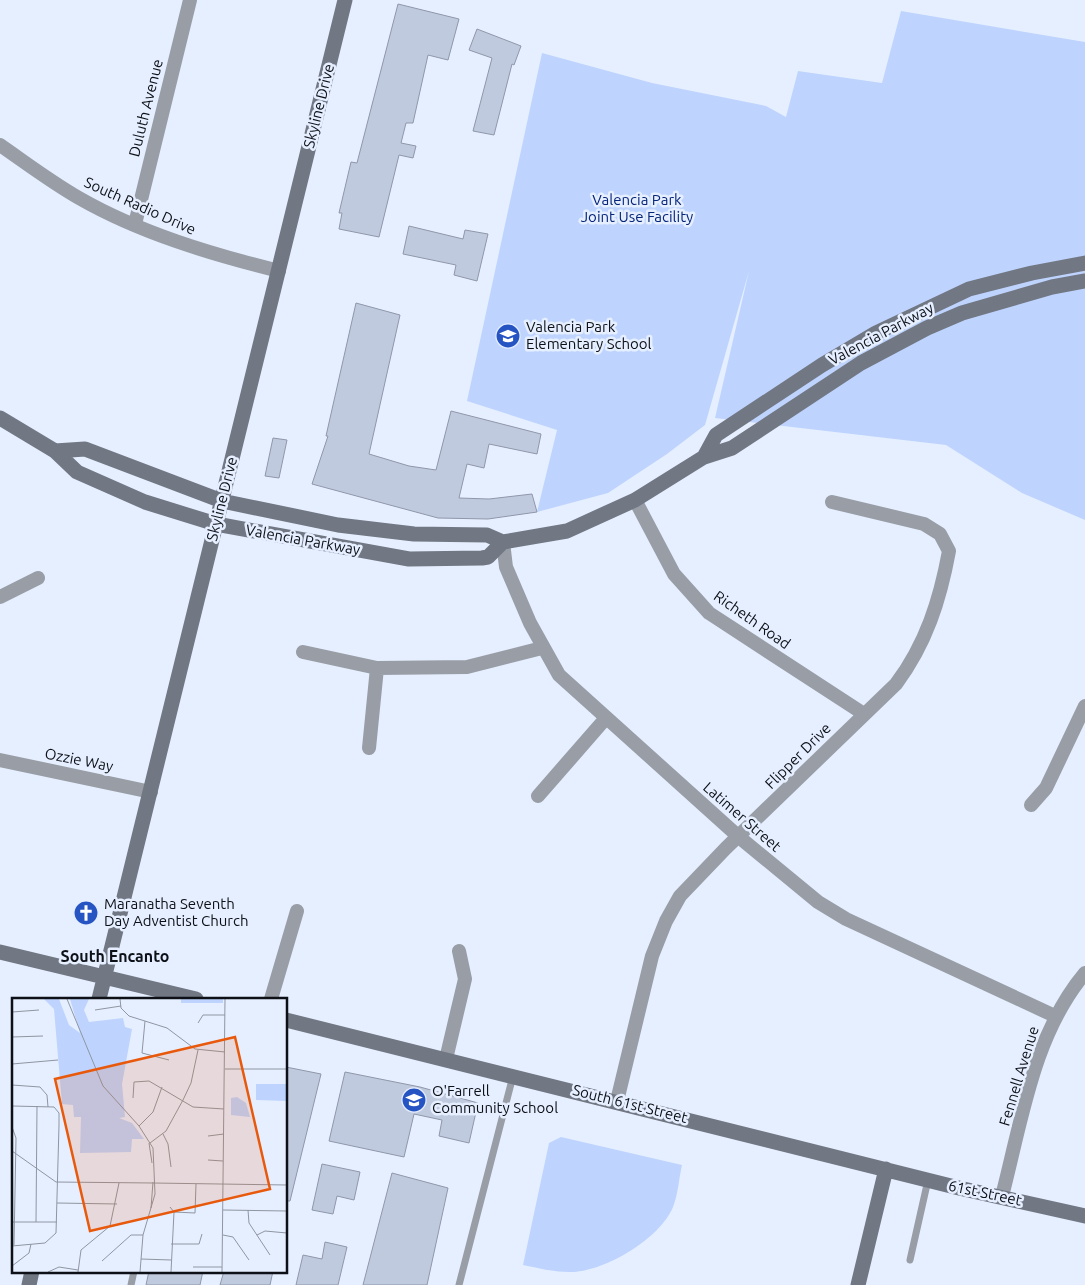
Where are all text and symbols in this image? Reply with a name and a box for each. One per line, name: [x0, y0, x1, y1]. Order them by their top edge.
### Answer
street label: Duluth Avenue: [125, 57, 166, 158]
street label: Skyline Drive: [300, 62, 337, 150]
street label: South Radio Drive: [82, 173, 199, 238]
park label: Valencia Park Joint Use Facility: [581, 191, 693, 225]
street label: Valencia Parkway: [826, 299, 936, 368]
place label: Valencia Park Elementary School: [526, 318, 652, 352]
school or university icon: Valencia Park Elementary School: [495, 323, 521, 349]
street label: Skyline Drive: [203, 455, 240, 543]
street label: Valencia Parkway: [245, 521, 362, 558]
street label: Richeth Road: [711, 587, 794, 652]
street label: Flipper Drive: [761, 719, 834, 792]
street label: Ozzie Way: [43, 745, 115, 774]
street label: Latimer Street: [700, 778, 785, 855]
place label: Maranatha Seventh Day Adventist Church: [104, 895, 249, 929]
church icon: Maranatha Seventh Day Adventist Church: [73, 900, 99, 926]
district label: South Encanto: [61, 947, 169, 965]
inset map: [12, 998, 288, 1272]
street label: Fennell Avenue: [995, 1024, 1042, 1128]
street label: South 61st Street: [571, 1081, 689, 1126]
place label: O'Farrell Community School: [432, 1082, 558, 1116]
school or university icon: O'Farrell Community School: [401, 1087, 427, 1113]
street label: 61st Street: [947, 1176, 1023, 1209]

